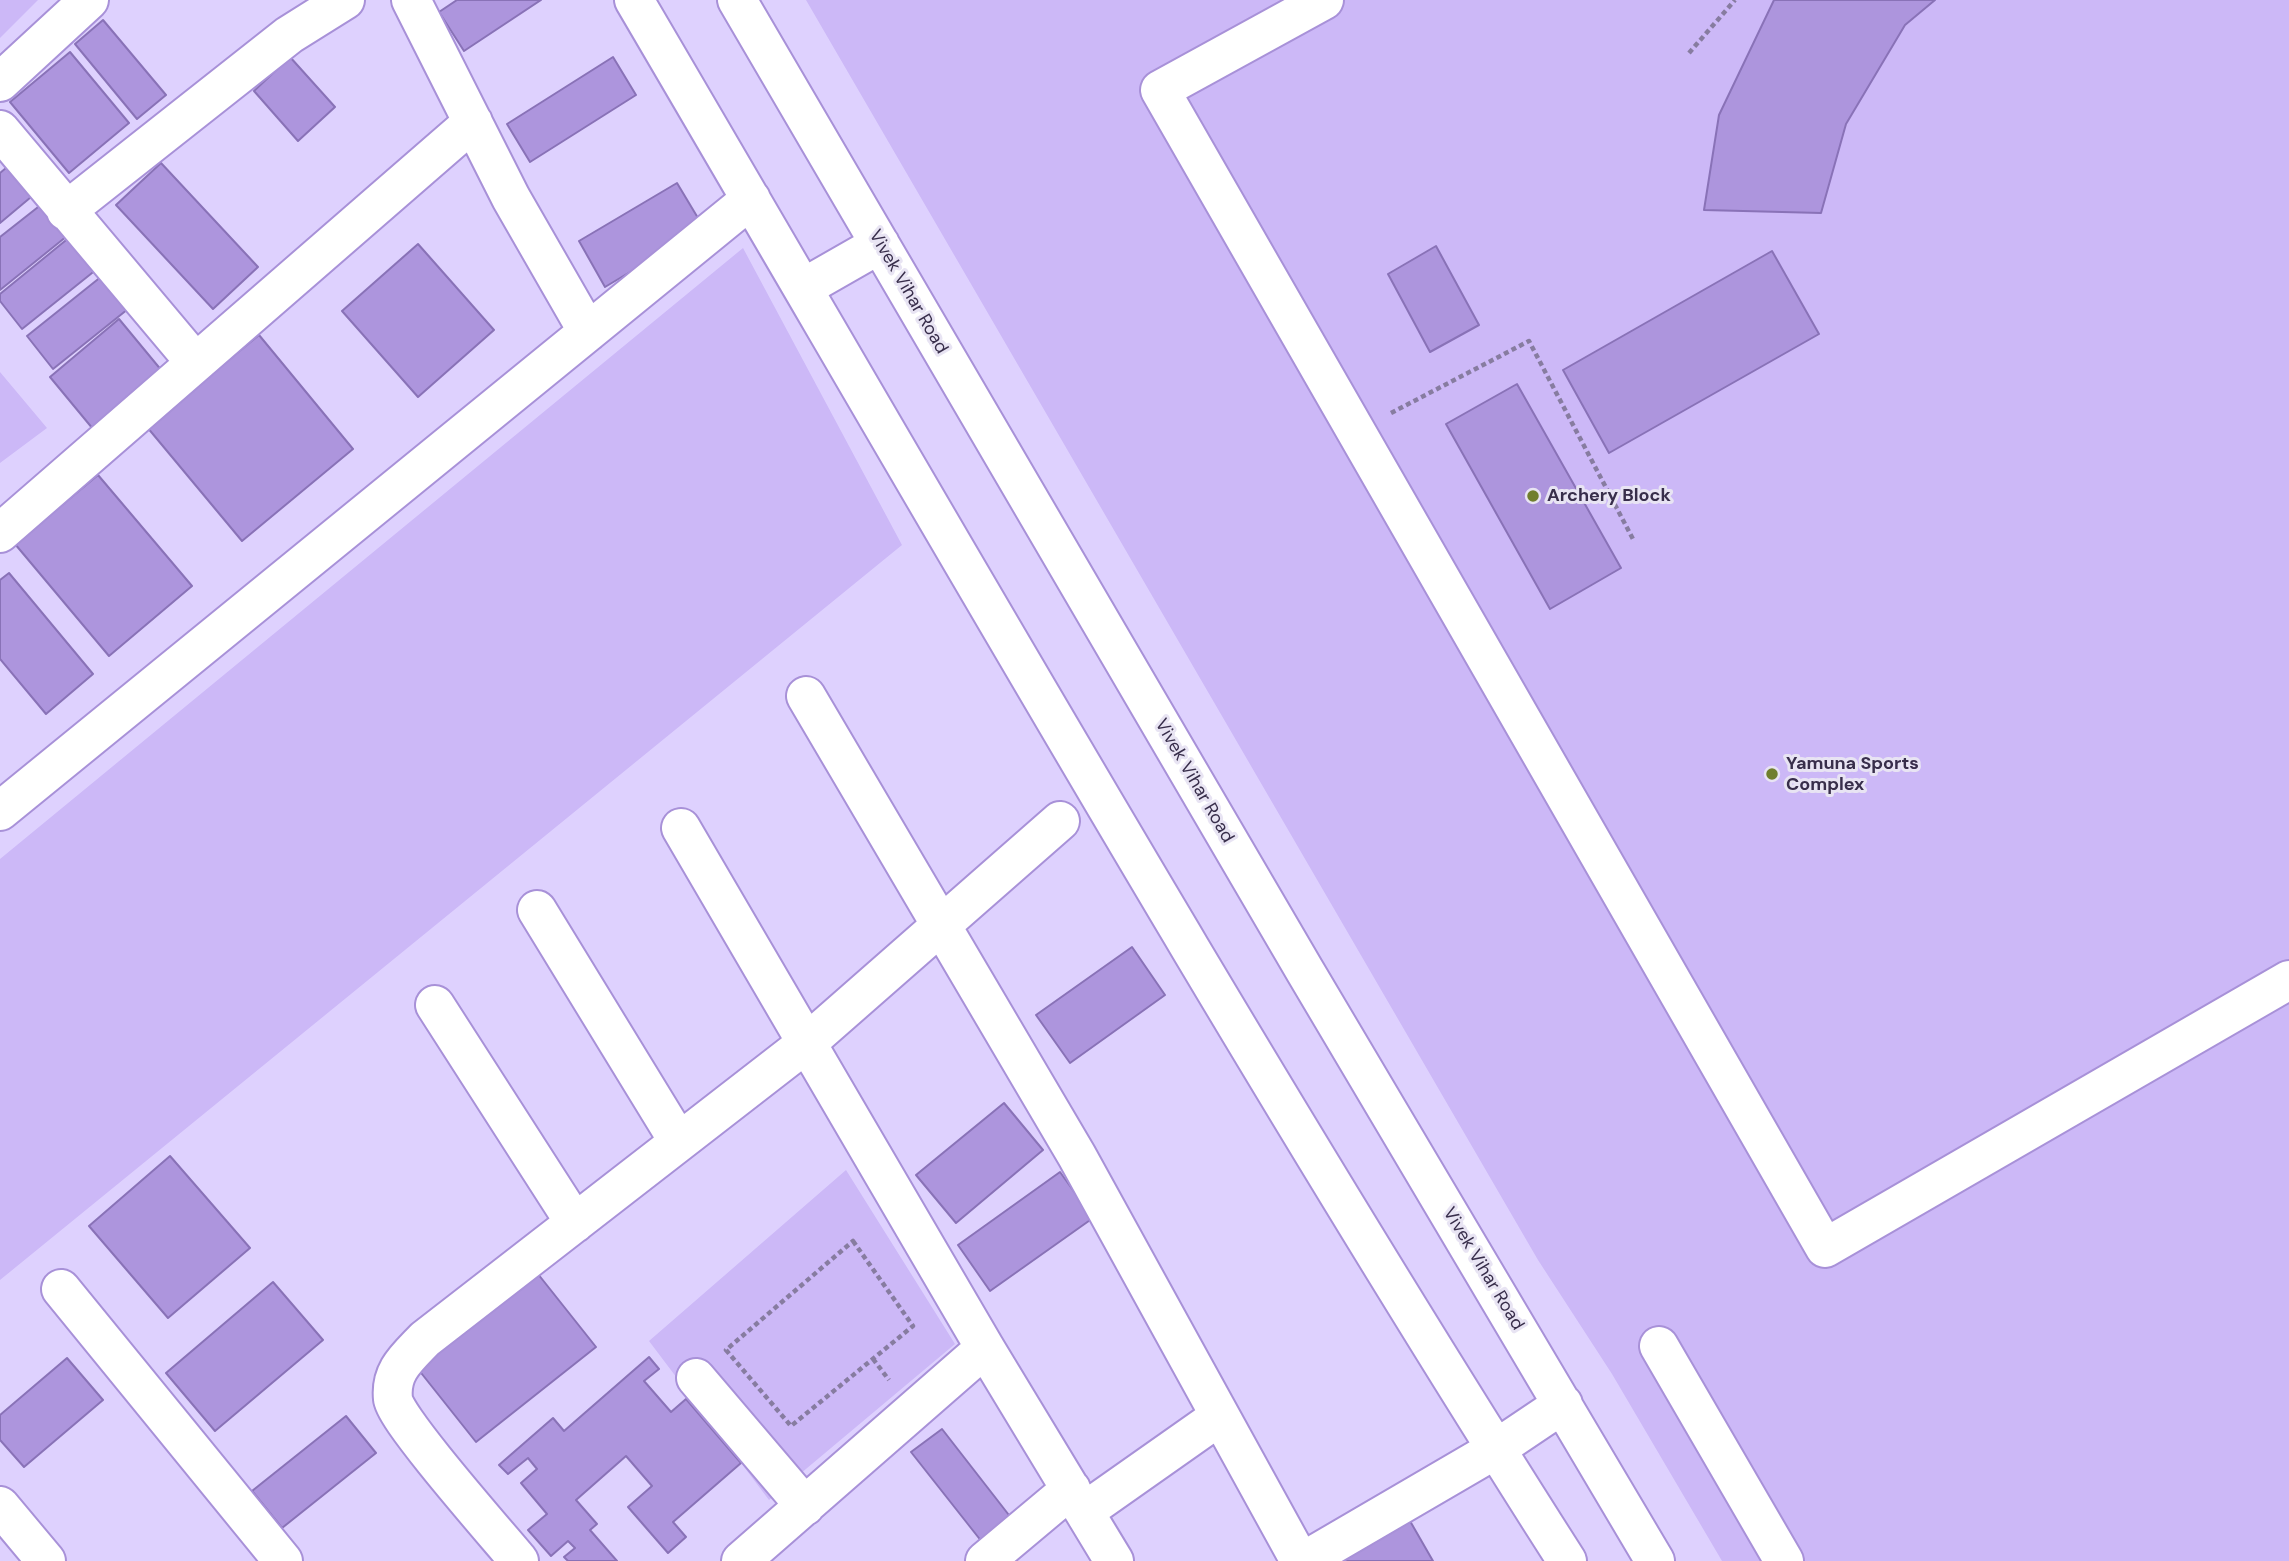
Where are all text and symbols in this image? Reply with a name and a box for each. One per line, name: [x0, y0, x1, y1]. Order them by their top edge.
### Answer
street label: Vivek Vihar Road: [864, 226, 952, 358]
place label: Archery Block: [1547, 485, 1671, 507]
marker: Archery Block: [1525, 488, 1541, 504]
street label: Vivek Vihar Road: [1150, 715, 1238, 847]
place label: Yamuna Sports Complex: [1786, 753, 1919, 796]
marker: Yamuna Sports Complex: [1764, 766, 1780, 782]
street label: Vivek Vihar Road: [1438, 1204, 1528, 1334]

